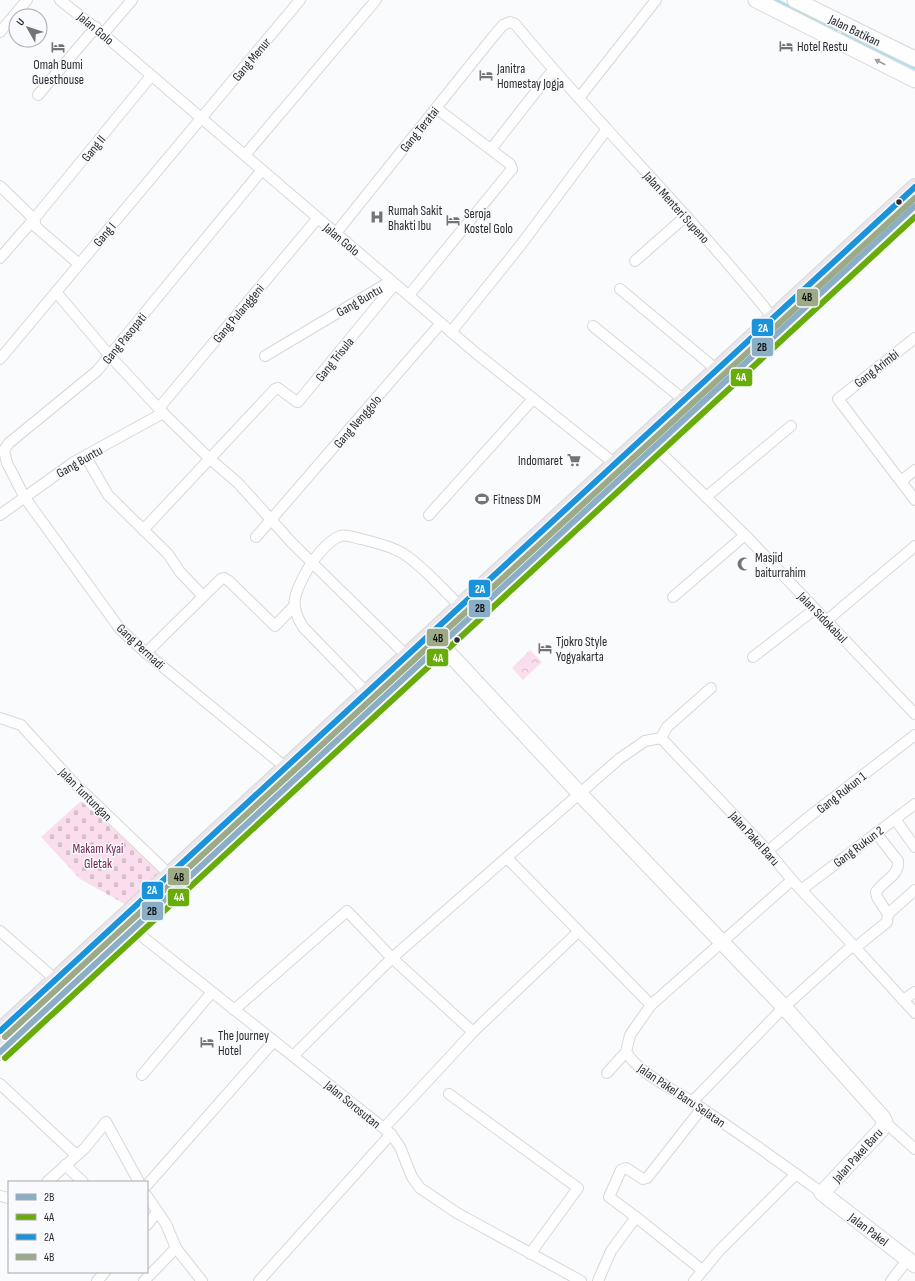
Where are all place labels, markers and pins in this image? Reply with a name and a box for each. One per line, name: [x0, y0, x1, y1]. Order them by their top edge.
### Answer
hotel icon: Hotel Restu: [778, 38, 794, 54]
hotel icon: Omah Bumi Guesthouse: [50, 39, 66, 55]
place label: Hotel Restu: [797, 39, 848, 55]
place label: Omah Bumi Guesthouse: [32, 57, 84, 88]
place label: Janitra Homestay Jogja: [496, 61, 564, 92]
hotel icon: Janitra Homestay Jogja: [478, 67, 494, 83]
unlabelled marker: [894, 197, 904, 207]
place label: Rumah Sakit Bhakti Ibu: [388, 203, 442, 234]
place label: Seroja Kostel Golo: [464, 206, 513, 237]
hospital icon: Rumah Sakit Bhakti Ibu: [369, 209, 385, 225]
hotel icon: Seroja Kostel Golo: [445, 212, 461, 228]
supermarket icon: Indomaret: [566, 452, 582, 468]
place label: Indomaret: [518, 453, 563, 469]
sports icon: Fitness DM: [474, 491, 490, 507]
place label: Fitness DM: [493, 492, 541, 508]
place label: Masjid baiturrahim: [755, 550, 806, 581]
mosque icon: Masjid baiturrahim: [736, 556, 752, 572]
place label: Tjokro Style Yogyakarta: [556, 634, 607, 665]
unlabelled marker: [452, 635, 462, 645]
hotel icon: Tjokro Style Yogyakarta: [537, 640, 553, 656]
place label: The Journey Hotel: [218, 1028, 269, 1059]
hotel icon: The Journey Hotel: [199, 1034, 215, 1050]

